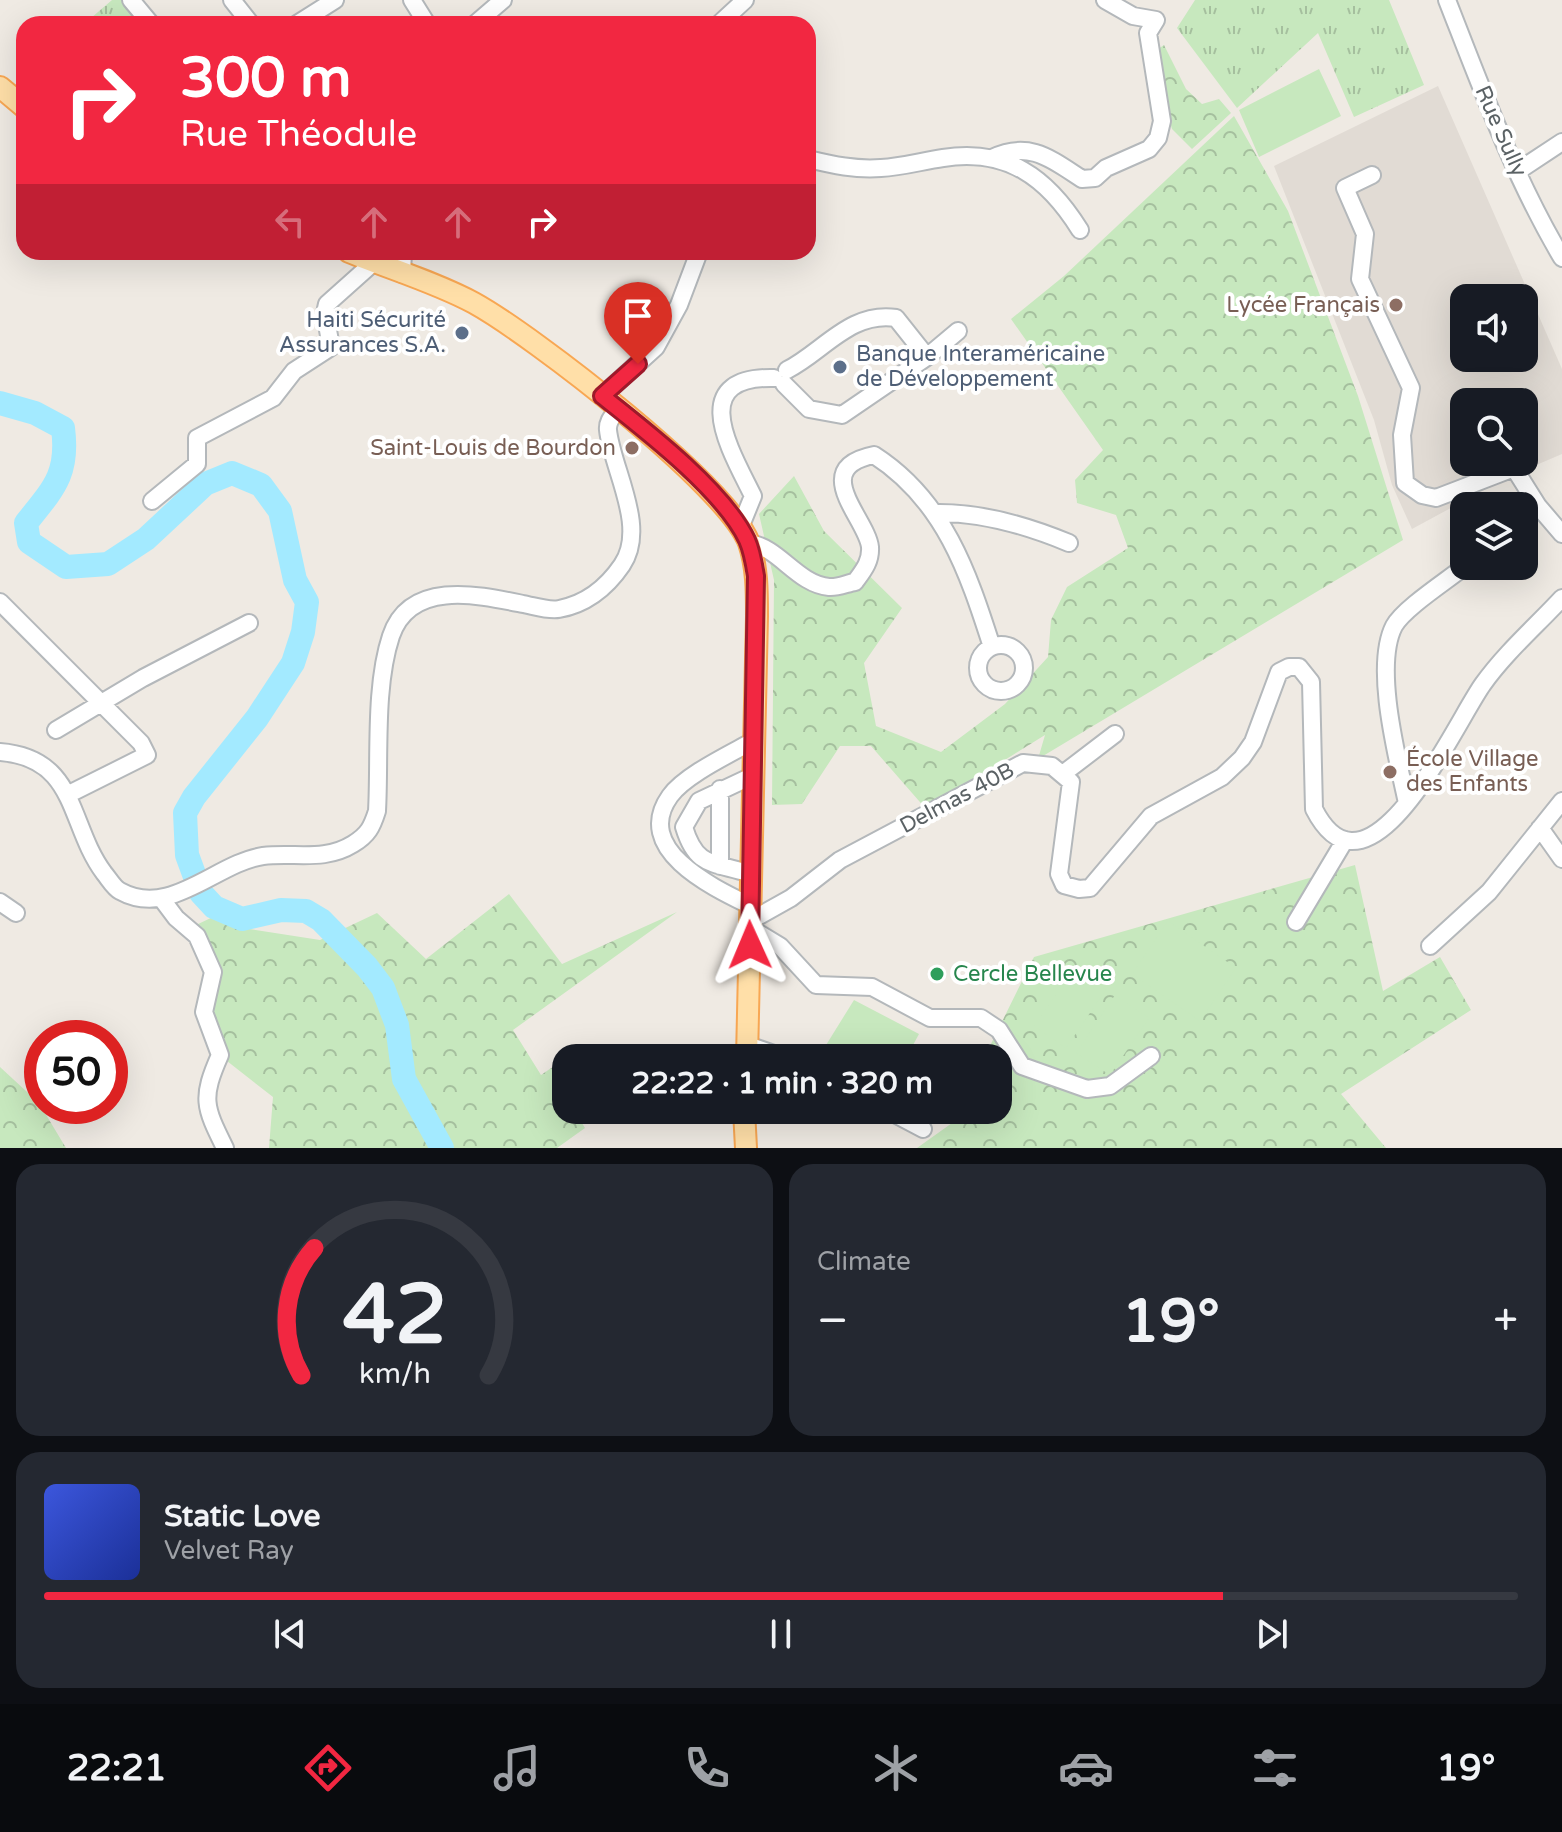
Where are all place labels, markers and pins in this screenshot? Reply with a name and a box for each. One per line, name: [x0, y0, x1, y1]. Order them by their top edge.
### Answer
pin: [604, 282, 672, 364]
place label: Lycée Français: [1226, 292, 1380, 318]
marker: Lycée Français: [1387, 296, 1405, 314]
place label: Haiti Sécurité Assurances S.A.: [279, 307, 446, 358]
marker: Haiti Sécurité Assurances S.A.: [453, 324, 471, 342]
place label: Banque Interaméricaine de Développement: [856, 341, 1105, 392]
marker: Banque Interaméricaine de Développement: [831, 358, 849, 376]
place label: Saint-Louis de Bourdon: [370, 435, 616, 461]
marker: Saint-Louis de Bourdon: [623, 439, 641, 457]
place label: École Village des Enfants: [1406, 745, 1539, 797]
marker: École Village des Enfants: [1381, 763, 1399, 781]
place label: Cercle Bellevue: [953, 961, 1112, 987]
marker: Cercle Bellevue: [928, 965, 946, 983]

